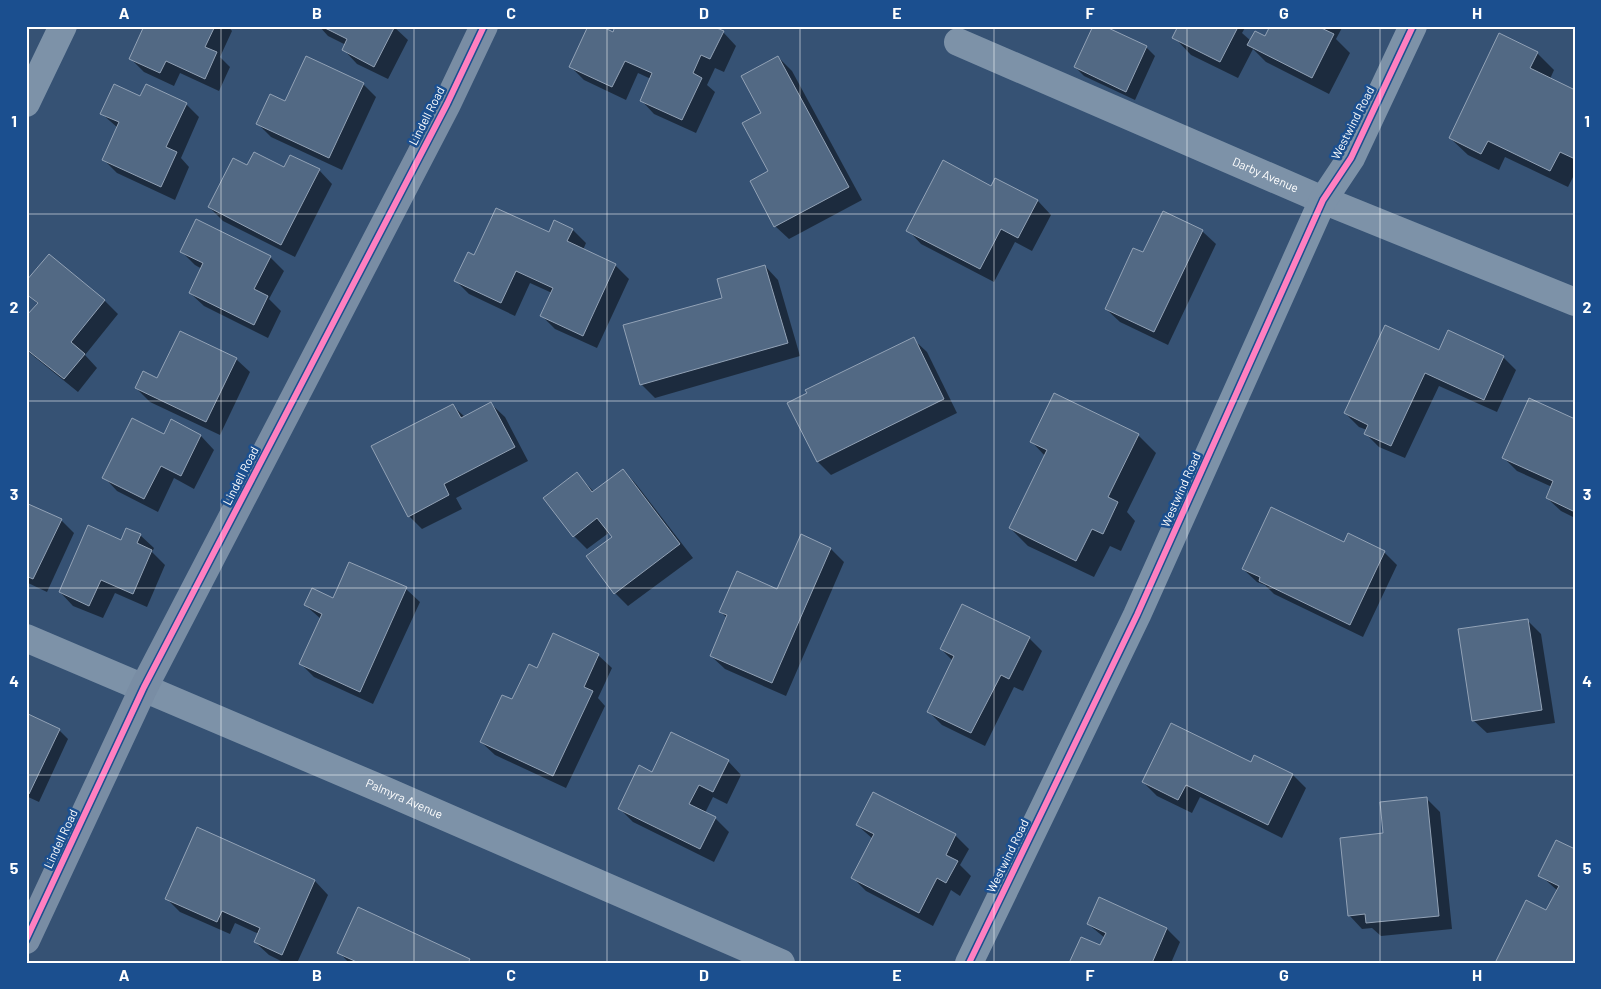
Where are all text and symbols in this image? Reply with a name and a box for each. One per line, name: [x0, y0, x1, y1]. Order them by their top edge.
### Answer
text: A: [119, 3, 130, 22]
text: B: [312, 3, 322, 22]
text: C: [506, 3, 516, 22]
text: D: [699, 3, 709, 22]
text: E: [892, 3, 902, 22]
text: F: [1086, 3, 1095, 22]
text: G: [1279, 3, 1289, 22]
text: H: [1472, 3, 1482, 22]
street label: Lindell Road: [405, 84, 447, 147]
street label: Westwind Road: [1328, 84, 1376, 161]
text: 1: [11, 111, 17, 130]
text: 1: [1584, 111, 1590, 130]
street label: Darby Avenue: [1231, 154, 1301, 195]
text: 2: [10, 297, 19, 316]
text: 2: [1583, 297, 1592, 316]
street label: Lindell Road: [219, 444, 261, 507]
street label: Westwind Road: [1157, 450, 1203, 529]
text: 3: [10, 484, 18, 503]
text: 3: [1583, 484, 1591, 503]
text: 4: [9, 671, 19, 690]
text: 4: [1582, 671, 1592, 690]
street label: Palmyra Avenue: [364, 775, 445, 821]
street label: Lindell Road: [40, 807, 80, 870]
street label: Westwind Road: [983, 817, 1031, 895]
text: 5: [10, 858, 19, 877]
text: 5: [1583, 858, 1592, 877]
text: A: [119, 965, 130, 984]
text: B: [312, 965, 322, 984]
text: C: [506, 965, 516, 984]
text: D: [699, 965, 709, 984]
text: E: [892, 965, 902, 984]
text: F: [1086, 965, 1095, 984]
text: G: [1279, 965, 1289, 984]
text: H: [1472, 965, 1482, 984]

